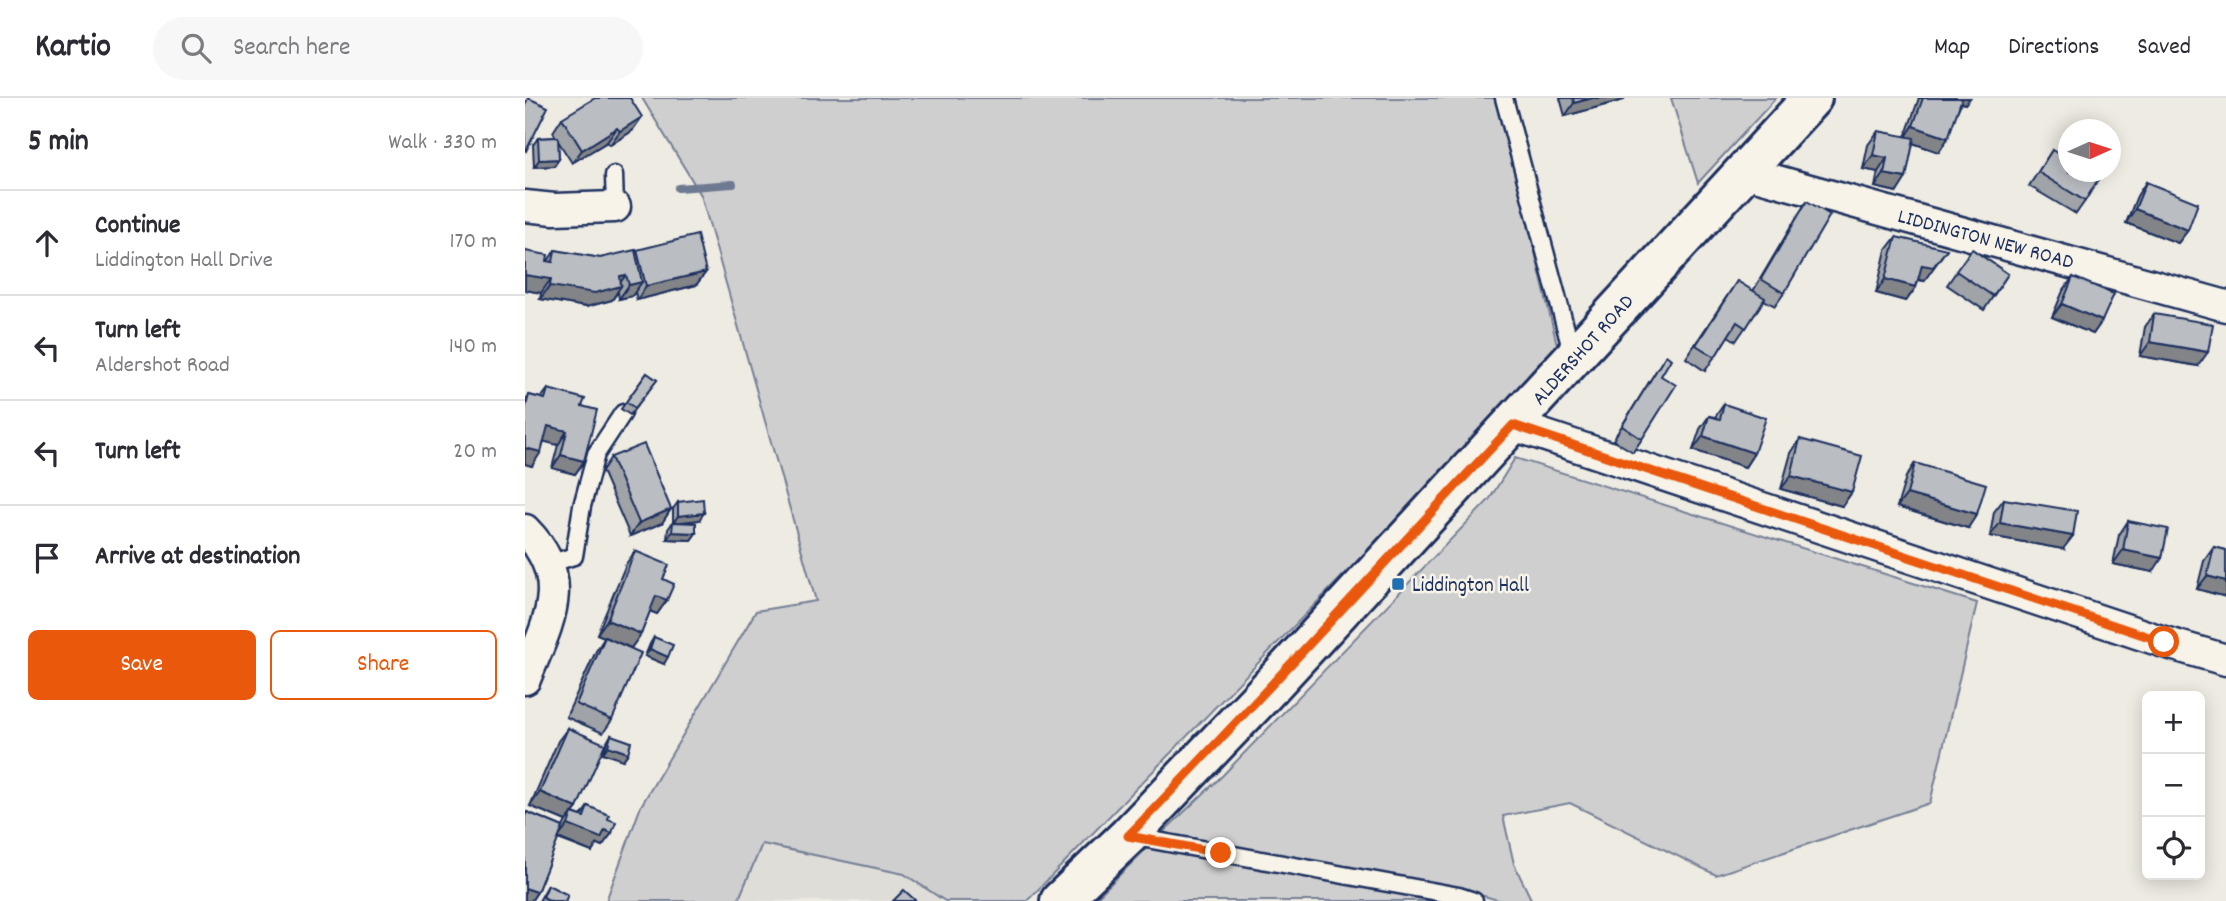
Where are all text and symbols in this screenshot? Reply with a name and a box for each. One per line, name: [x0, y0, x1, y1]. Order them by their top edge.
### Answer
search box: [153, 17, 643, 80]
text: Kartio: [35, 25, 111, 72]
icon: search: [177, 29, 215, 67]
text: Search here: [233, 30, 350, 67]
text: Map: [1934, 31, 1970, 65]
text: Directions: [2008, 31, 2099, 65]
text: Saved: [2137, 31, 2191, 65]
north arrow: [2058, 119, 2121, 182]
text: 5 min: [28, 122, 89, 165]
text: Walk · 330 m: [388, 127, 497, 160]
street label: LIDDINGTON NEW ROAD: [1894, 203, 2077, 279]
text: Continue: [95, 208, 180, 245]
icon: ahead: [28, 224, 66, 262]
text: 170 m: [450, 226, 497, 259]
text: Liddington Hall Drive: [95, 245, 273, 278]
street label: ALDERSHOT ROAD: [1526, 289, 1642, 413]
text: Turn left: [95, 313, 181, 350]
icon: left: [28, 329, 66, 367]
text: 140 m: [449, 331, 497, 364]
text: Aldershot Road: [95, 350, 230, 383]
icon: left: [28, 434, 66, 472]
text: Turn left: [95, 434, 181, 471]
text: 20 m: [453, 436, 497, 469]
icon: arrive: [28, 539, 66, 577]
text: Arrive at destination: [95, 539, 300, 576]
place label: Liddington Hall: [1412, 572, 1529, 602]
marker: Liddington Hall: [1390, 576, 1406, 592]
route start: [2148, 626, 2179, 657]
button: Save: [28, 630, 256, 700]
button: Share: [270, 630, 497, 700]
map controls: [2142, 691, 2205, 880]
button: +: [2142, 691, 2205, 754]
button: −: [2142, 754, 2205, 817]
button: locate: [2142, 817, 2205, 880]
route end: [1205, 837, 1236, 868]

